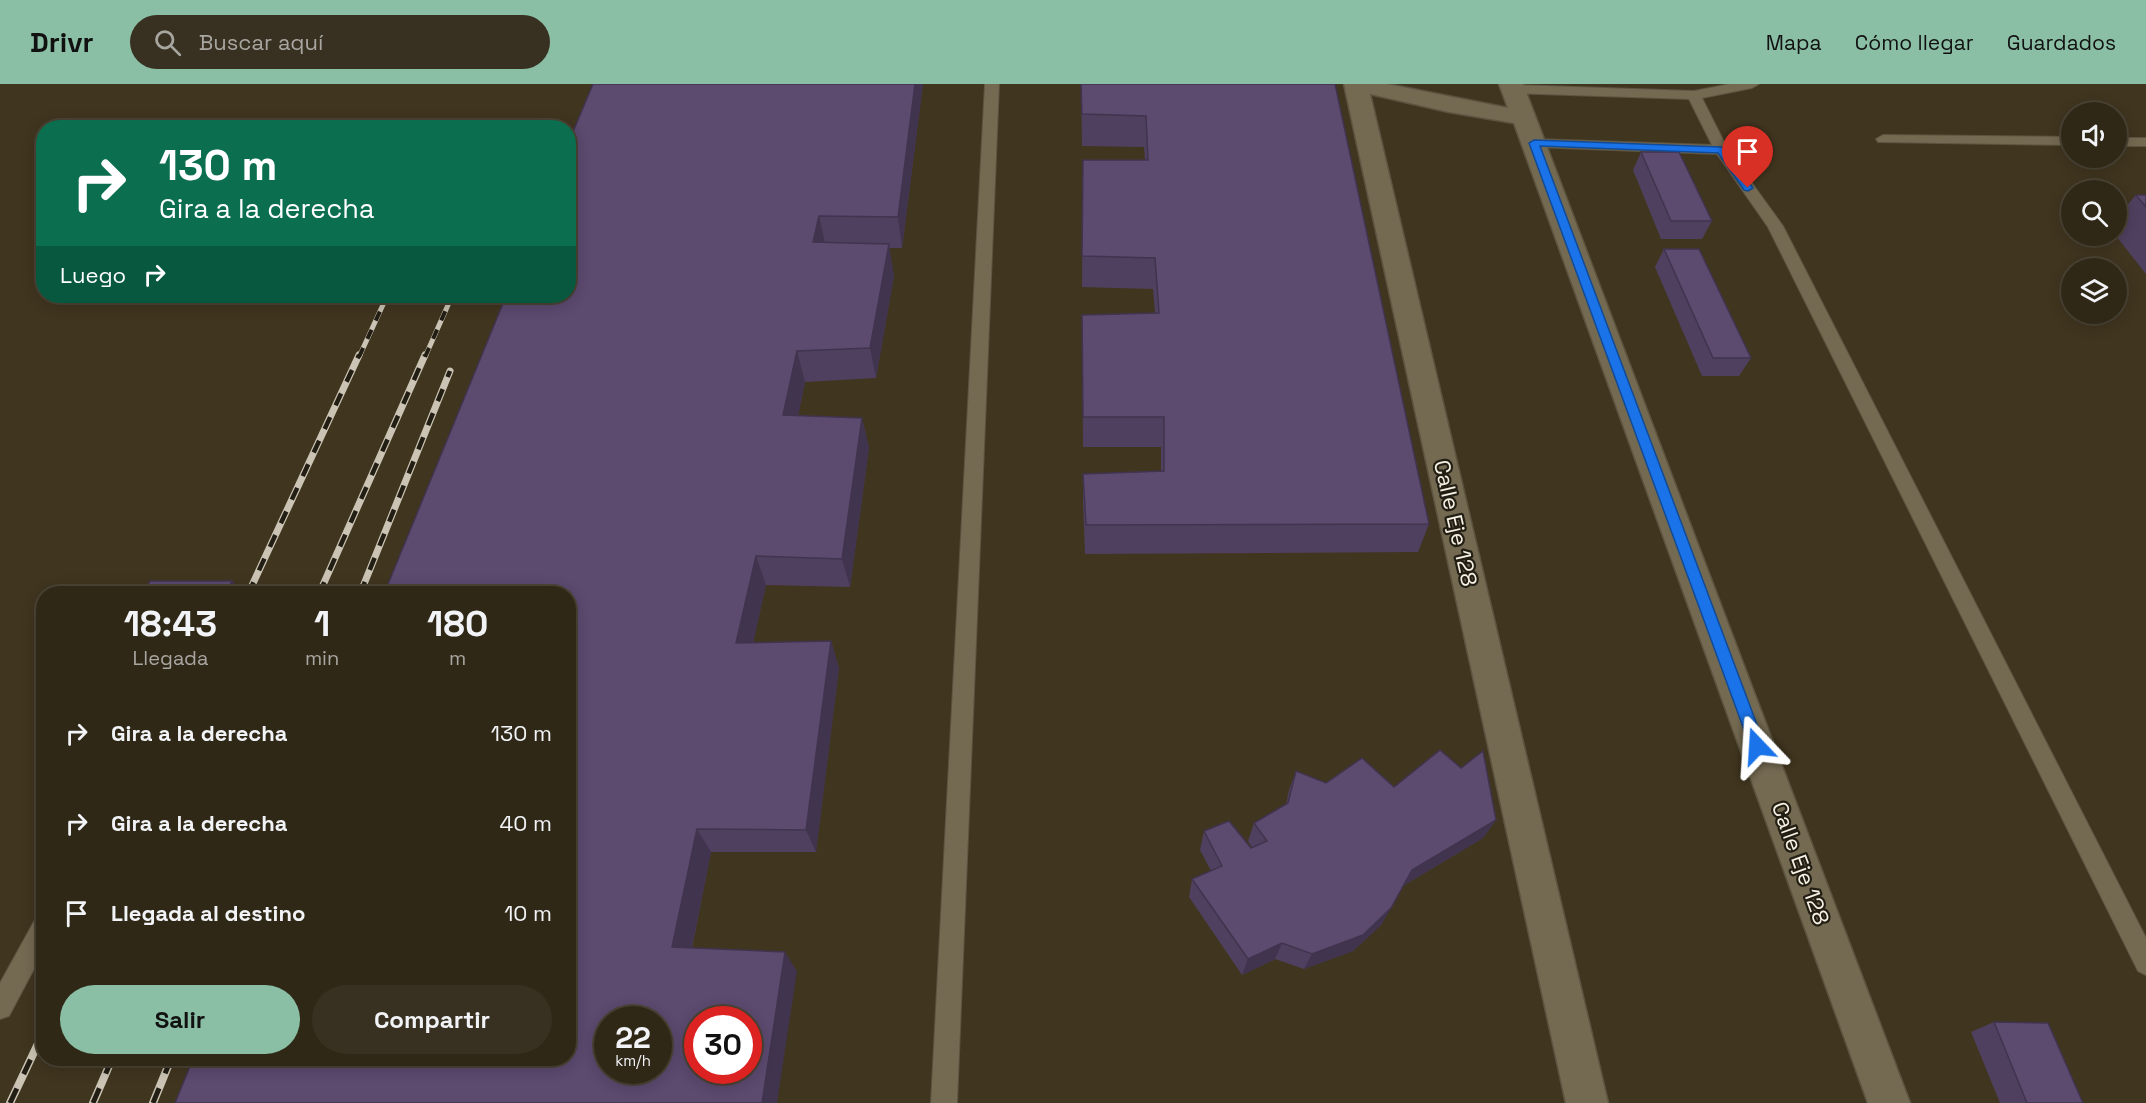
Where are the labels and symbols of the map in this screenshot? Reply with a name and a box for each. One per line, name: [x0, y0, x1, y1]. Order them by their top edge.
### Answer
pin: [1722, 126, 1773, 188]
street label: Calle Eje 128: [1428, 457, 1484, 589]
position arrow: [1725, 714, 1789, 778]
street label: Calle Eje 128: [1766, 798, 1836, 928]
speed limit sign: 30: [684, 1006, 762, 1084]

